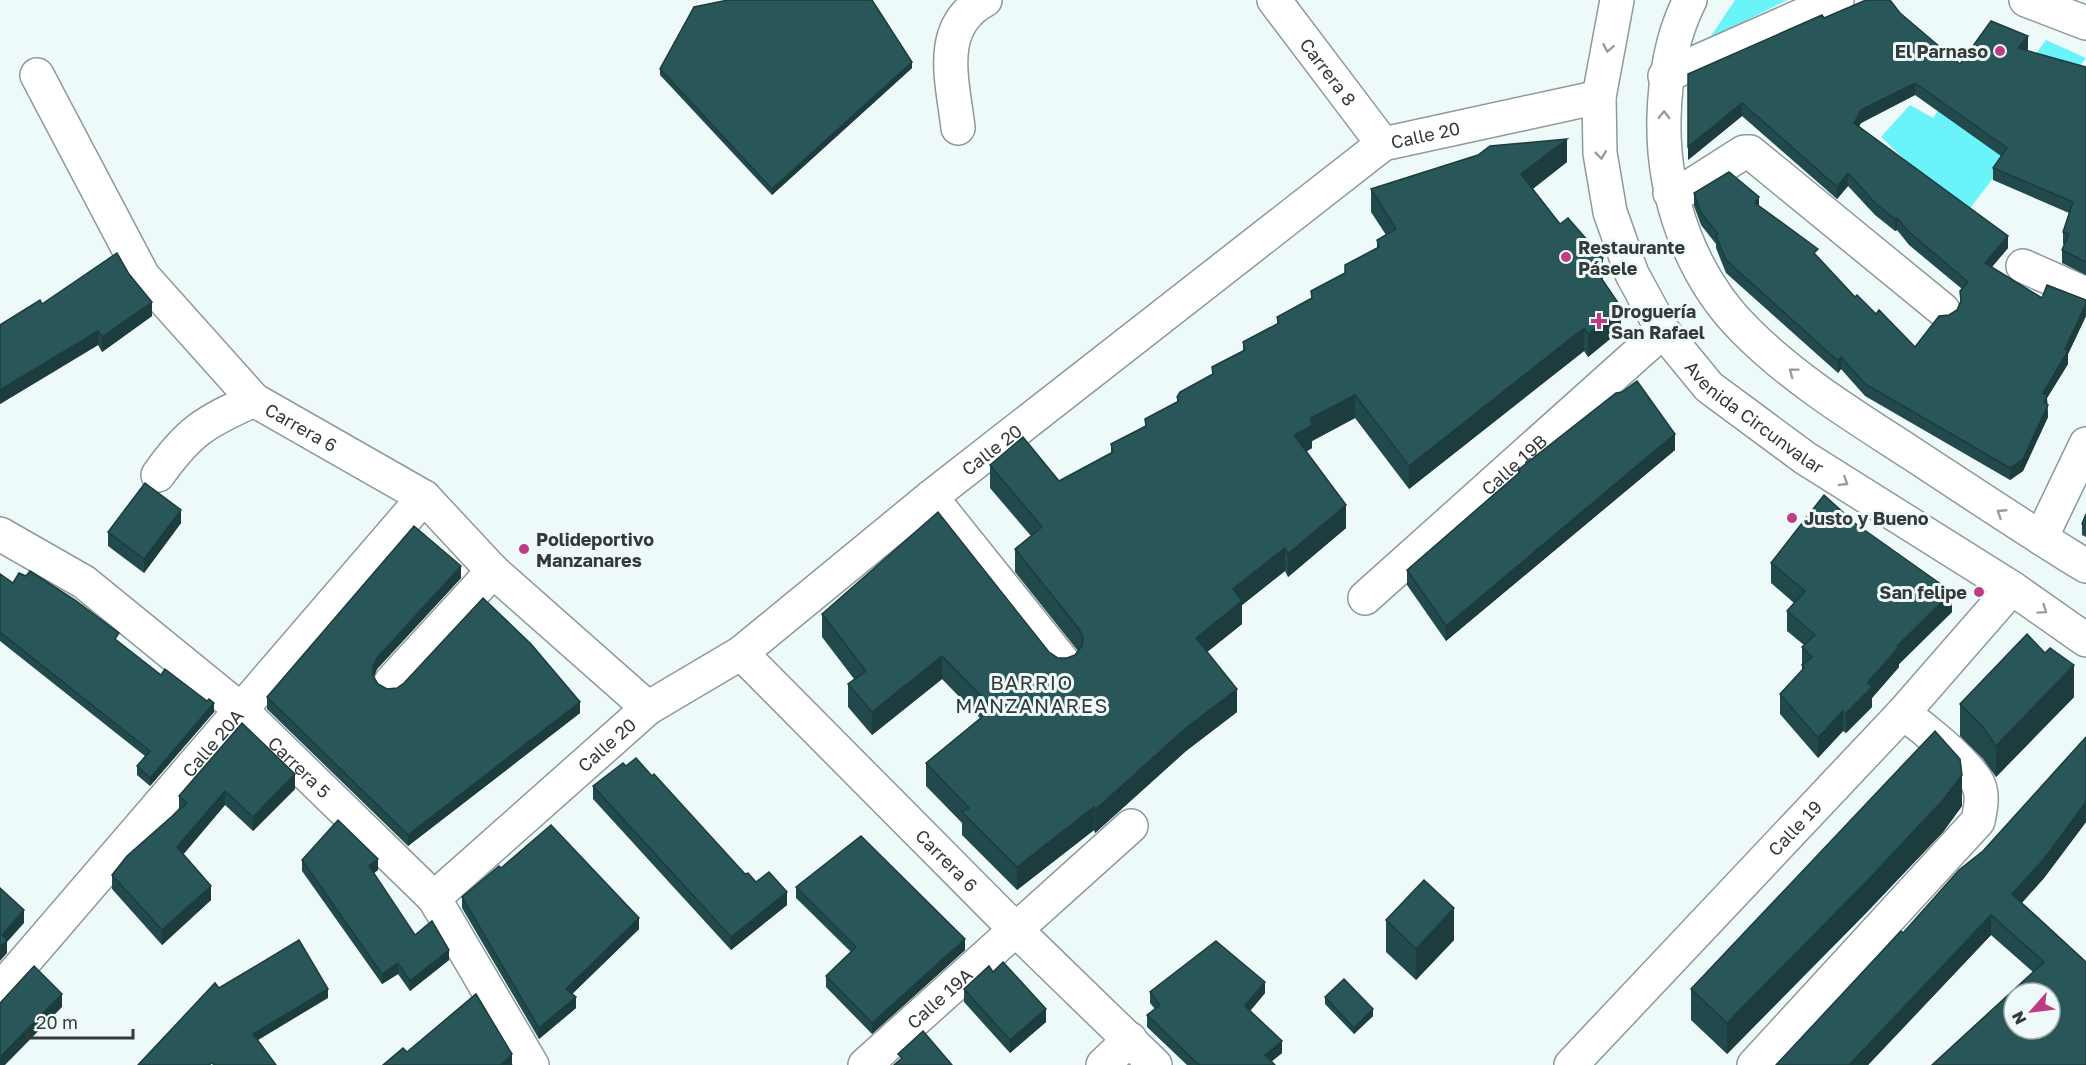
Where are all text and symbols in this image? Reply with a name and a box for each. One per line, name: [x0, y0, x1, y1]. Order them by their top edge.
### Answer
street label: Carrera 8: [1296, 34, 1361, 110]
place label: El Parnaso: [1895, 40, 1988, 62]
one-way arrow: [1602, 43, 1615, 53]
marker: El Parnaso: [1993, 44, 2007, 58]
one-way arrow: [1657, 110, 1670, 119]
street label: Calle 20: [1389, 117, 1462, 153]
one-way arrow: [1594, 150, 1606, 160]
place label: Restaurante Pásele: [1578, 236, 1685, 279]
marker: Restaurante Pásele: [1559, 250, 1573, 264]
place label: Droguería San Rafael: [1611, 300, 1705, 343]
marker: Droguería San Rafael: [1592, 314, 1606, 328]
street label: Avenida Circunvalar: [1681, 356, 1828, 478]
one-way arrow: [1789, 368, 1800, 379]
street label: Carrera 6: [261, 398, 341, 456]
street label: Calle 20: [957, 419, 1026, 480]
street label: Calle 19B: [1477, 430, 1551, 500]
one-way arrow: [1838, 475, 1848, 487]
place label: Justo y Bueno: [1804, 507, 1929, 529]
one-way arrow: [1997, 508, 2007, 520]
marker: Justo y Bueno: [1785, 511, 1799, 525]
place label: Polideportivo Manzanares: [536, 528, 654, 571]
marker: Polideportivo Manzanares: [517, 542, 531, 556]
place label: San felipe: [1879, 581, 1967, 603]
marker: San felipe: [1972, 585, 1986, 599]
one-way arrow: [2037, 603, 2048, 614]
district label: BARRIO MANZANARES: [955, 670, 1109, 717]
street label: Calle 20A: [177, 704, 248, 781]
street label: Calle 20: [573, 713, 640, 776]
street label: Carrera 5: [264, 732, 335, 802]
street label: Calle 19: [1763, 795, 1826, 860]
street label: Carrera 6: [911, 824, 982, 896]
street label: Calle 19A: [902, 963, 977, 1033]
north arrow: [2002, 981, 2062, 1041]
scale bar: [27, 1002, 134, 1040]
text: N: [2007, 1008, 2030, 1028]
text: 20 m: [36, 1011, 78, 1033]

